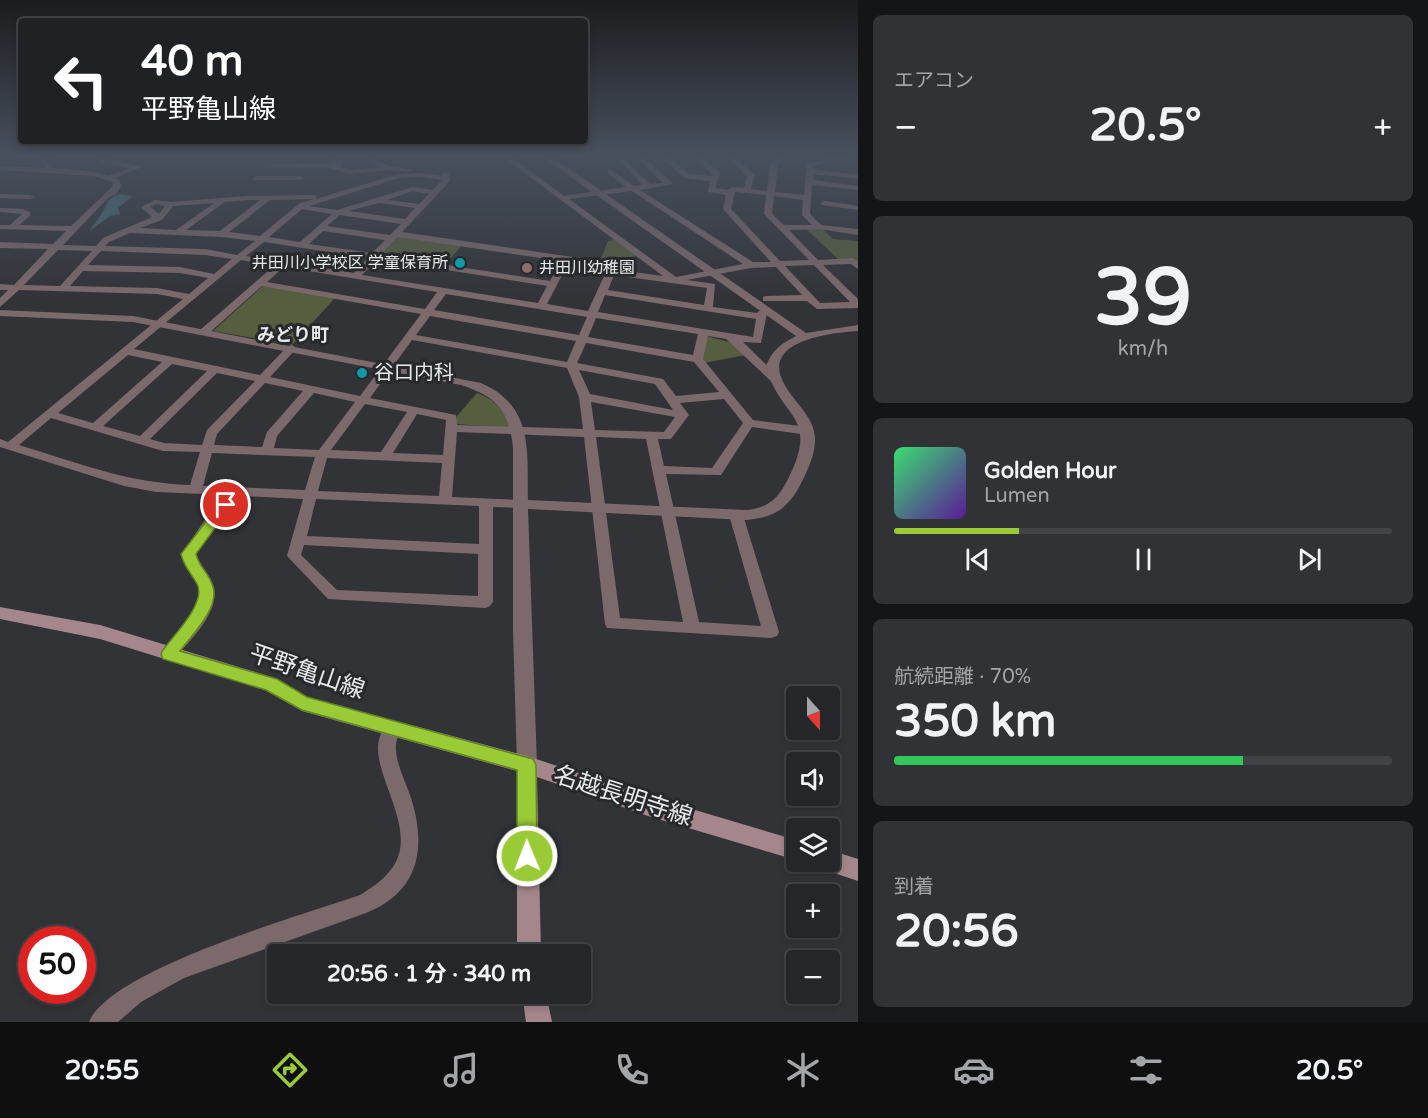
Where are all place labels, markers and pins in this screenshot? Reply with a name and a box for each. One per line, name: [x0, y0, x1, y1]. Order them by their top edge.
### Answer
place label: 井田川小学校区 学童保育所: [252, 253, 448, 273]
marker: 井田川小学校区 学童保育所: [453, 256, 467, 270]
place label: 井田川幼稚園: [539, 258, 635, 278]
marker: 井田川幼稚園: [520, 261, 534, 275]
place label: 谷口内科: [374, 361, 454, 385]
marker: 谷口内科: [355, 366, 369, 380]
pin: [200, 479, 251, 530]

